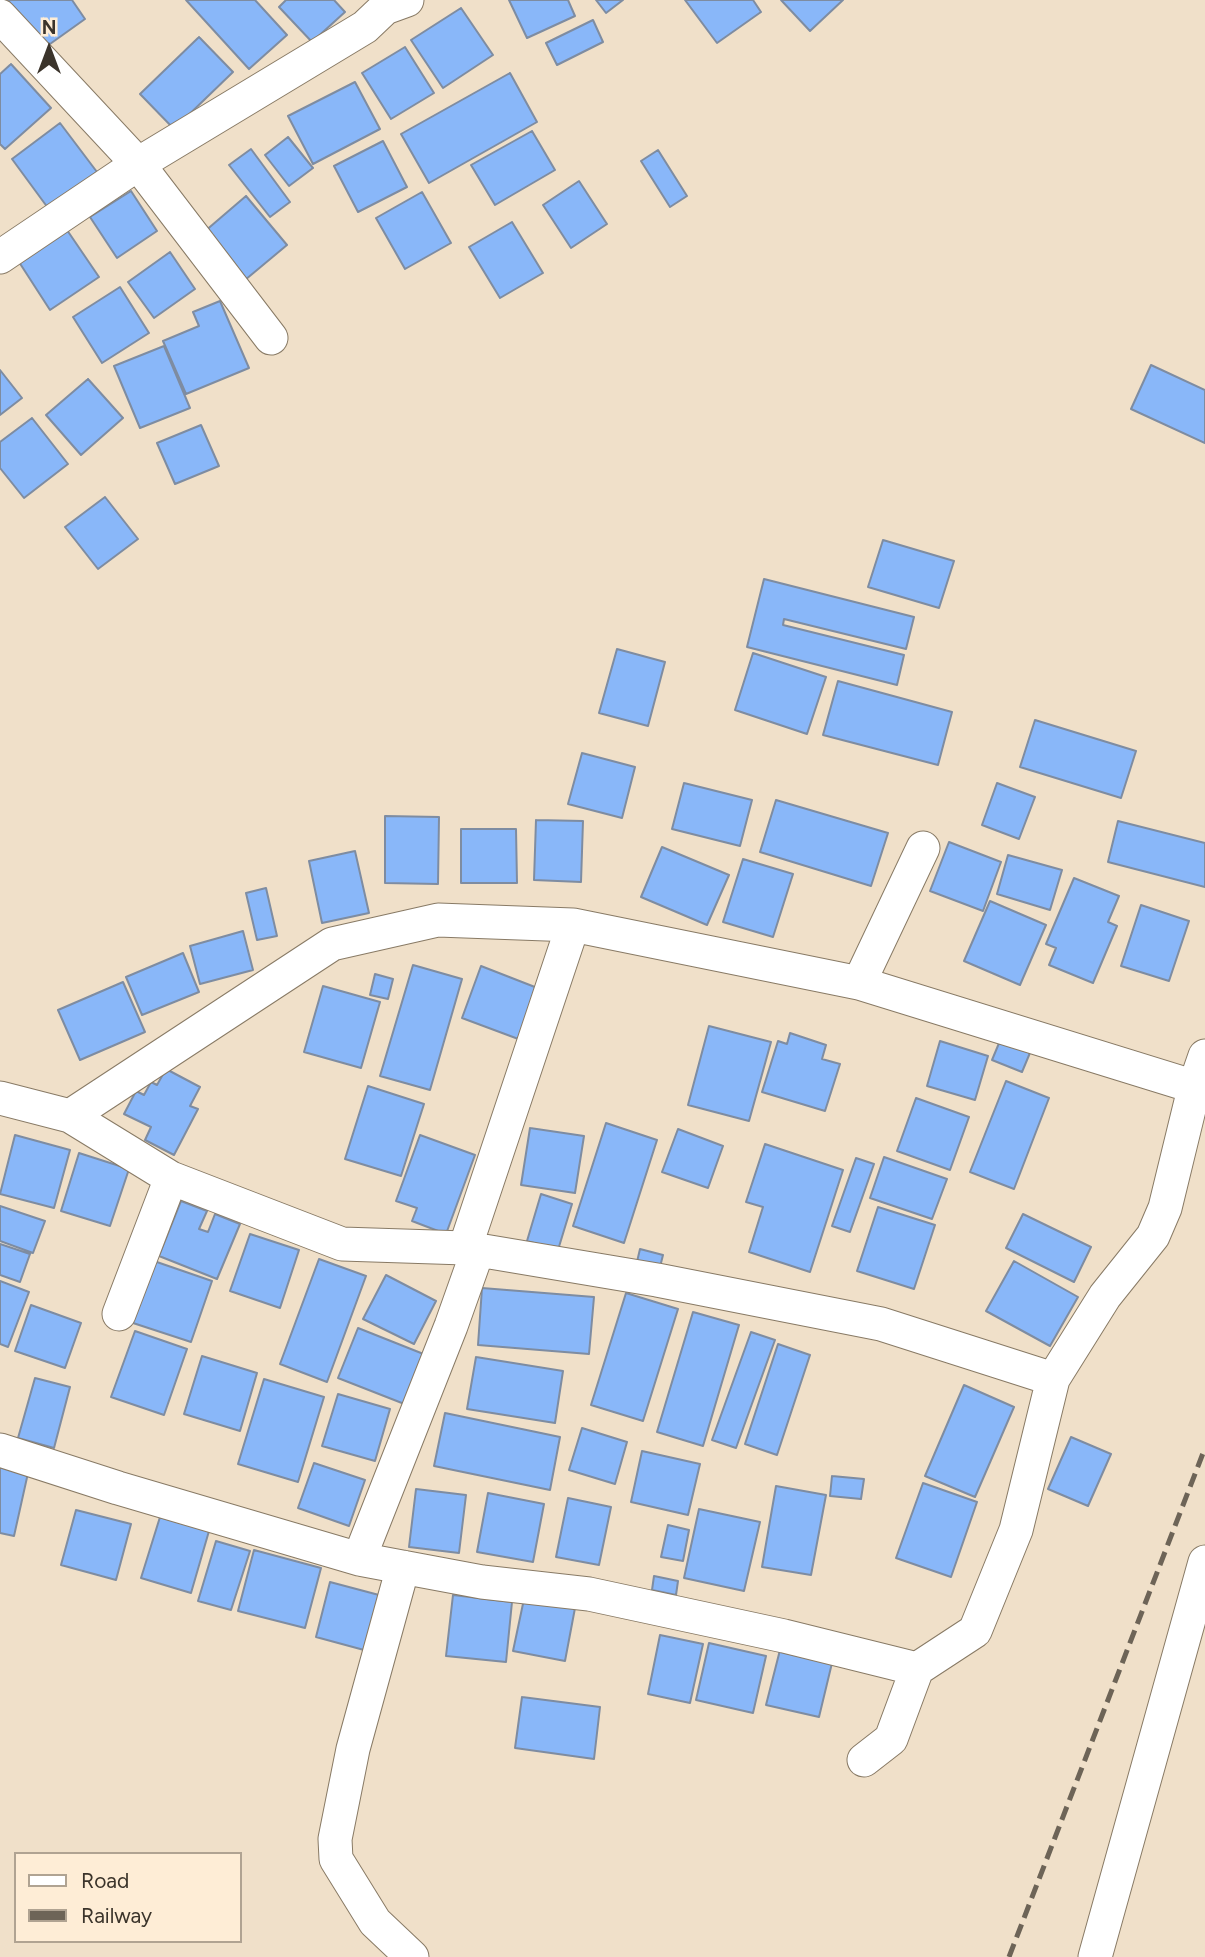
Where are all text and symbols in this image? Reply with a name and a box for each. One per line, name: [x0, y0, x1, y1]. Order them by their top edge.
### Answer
north arrow: [14, 14, 84, 84]
text: N: [42, 16, 56, 39]
legend: [14, 1852, 242, 1943]
text: Road: [81, 1868, 129, 1893]
text: Railway: [81, 1903, 152, 1928]

